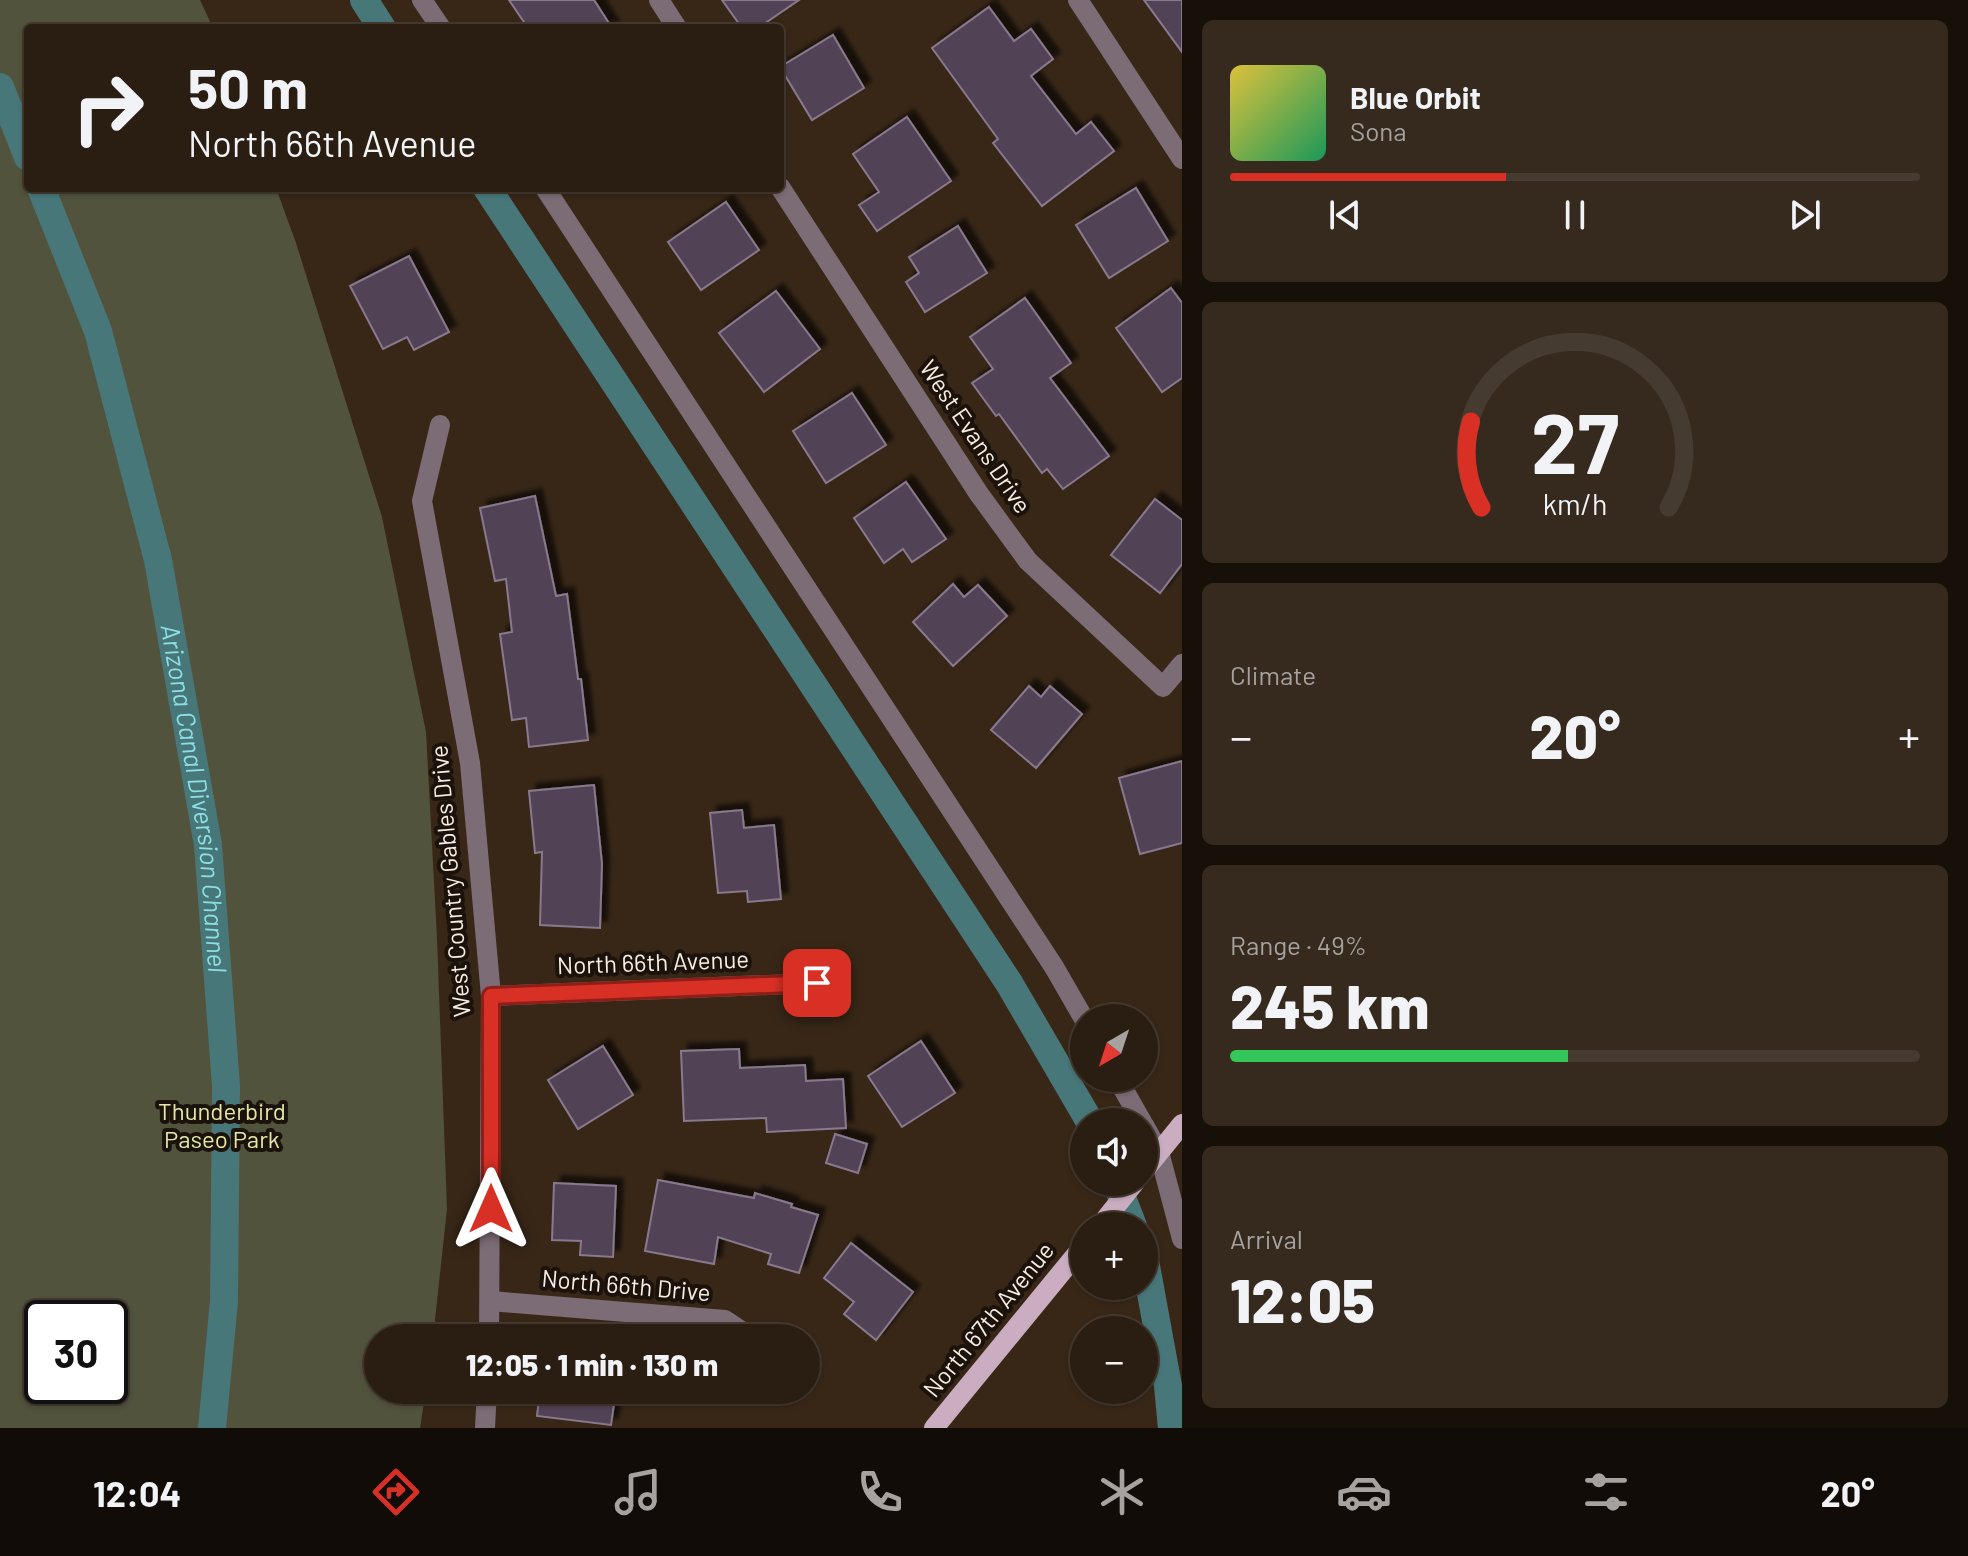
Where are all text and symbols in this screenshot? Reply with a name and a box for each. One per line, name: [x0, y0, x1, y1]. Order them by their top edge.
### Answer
text: 50 m: [188, 53, 308, 120]
icon: right: [56, 56, 160, 160]
text: Blue Orbit: [1350, 79, 1481, 115]
text: Sona: [1350, 115, 1407, 146]
text: North 66th Avenue: [188, 121, 476, 164]
icon: previous: [1323, 193, 1367, 237]
icon: pause: [1553, 193, 1597, 237]
icon: next: [1783, 193, 1827, 237]
street label: West Evans Drive: [914, 354, 1038, 518]
text: 27: [1531, 391, 1619, 491]
text: km/h: [1543, 487, 1607, 522]
water label: Arizona Canal Diversion Channel: [156, 622, 234, 974]
text: Climate: [1230, 659, 1316, 690]
text: 20°: [1530, 699, 1620, 771]
text: −: [1230, 709, 1252, 762]
text: +: [1898, 709, 1920, 762]
street label: West Country Gables Drive: [423, 744, 476, 1018]
text: Range · 49%: [1230, 929, 1367, 960]
street label: North 66th Avenue: [556, 944, 750, 979]
pin: [783, 949, 851, 1017]
icon: arrive: [795, 961, 839, 1005]
text: 245 km: [1230, 969, 1429, 1041]
north arrow: [1070, 1004, 1158, 1092]
map controls: [1070, 1004, 1158, 1404]
park label: Thunderbird Paseo Park: [158, 1096, 286, 1153]
button: sound: [1070, 1108, 1158, 1196]
position arrow: [449, 1167, 533, 1251]
button: +: [1070, 1212, 1158, 1300]
text: Arrival: [1230, 1223, 1303, 1254]
street label: North 67th Avenue: [916, 1236, 1059, 1403]
street label: North 66th Drive: [540, 1263, 712, 1306]
text: 12:05: [1230, 1263, 1375, 1335]
speed limit sign: 30: [24, 1300, 128, 1404]
button: −: [1070, 1316, 1158, 1404]
text: 12:05 · 1 min · 130 m: [466, 1346, 718, 1382]
icon: directions: [368, 1464, 424, 1520]
icon: music: [610, 1464, 666, 1520]
icon: phone: [852, 1464, 908, 1520]
icon: climate: [1094, 1464, 1150, 1520]
icon: car: [1336, 1464, 1392, 1520]
icon: filters: [1578, 1464, 1634, 1520]
text: 12:04: [93, 1471, 181, 1514]
text: 20°: [1821, 1471, 1875, 1514]

